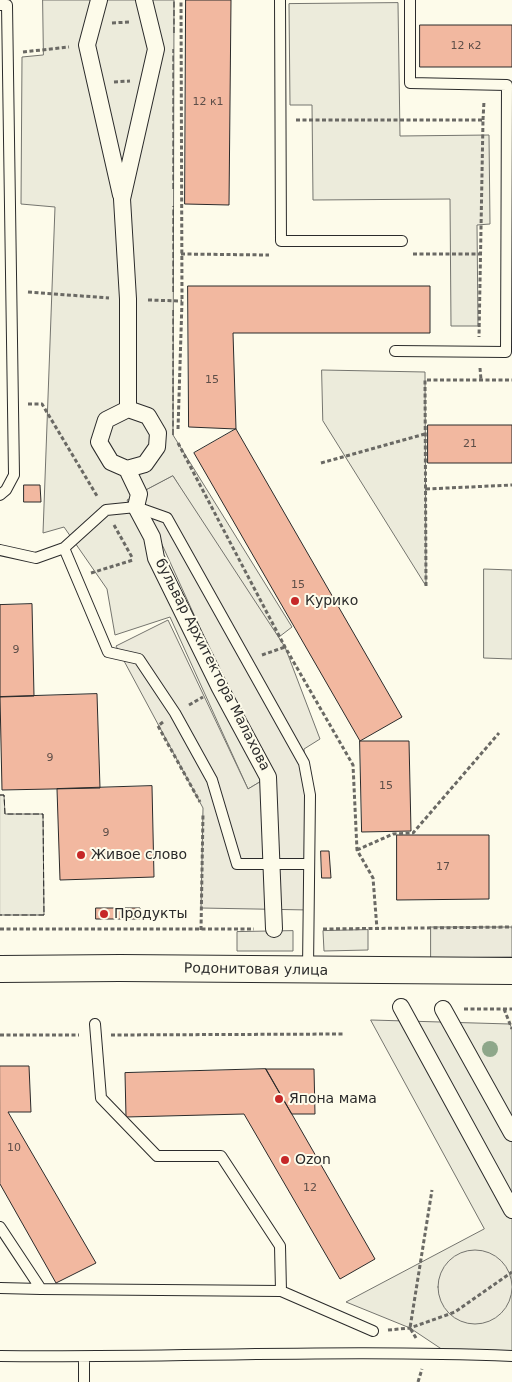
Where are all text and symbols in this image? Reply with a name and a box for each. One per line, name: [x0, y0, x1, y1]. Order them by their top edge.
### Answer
house number: 12 к2: [450, 39, 482, 53]
house number: 12 к1: [192, 95, 224, 109]
house number: 15: [205, 373, 219, 387]
house number: 21: [463, 437, 477, 451]
street label: бульвар Архитектора Малахова: [151, 556, 273, 774]
house number: 15: [291, 578, 305, 592]
place label: Курико: [305, 593, 358, 609]
marker: Курико: [289, 595, 301, 607]
house number: 9: [13, 643, 19, 657]
house number: 9: [47, 751, 53, 765]
house number: 15: [379, 779, 393, 793]
house number: 9: [103, 826, 109, 840]
place label: Живое слово: [91, 847, 187, 863]
marker: Живое слово: [75, 849, 87, 861]
house number: 17: [436, 860, 450, 874]
place label: Продукты: [114, 906, 188, 922]
marker: Продукты: [98, 908, 110, 920]
street label: Родонитовая улица: [184, 960, 328, 980]
place label: Япона мама: [289, 1091, 377, 1107]
marker: Япона мама: [273, 1093, 285, 1105]
house number: 10: [7, 1141, 21, 1155]
place label: Ozon: [295, 1152, 331, 1168]
marker: Ozon: [279, 1154, 291, 1166]
house number: 12: [303, 1181, 317, 1195]

